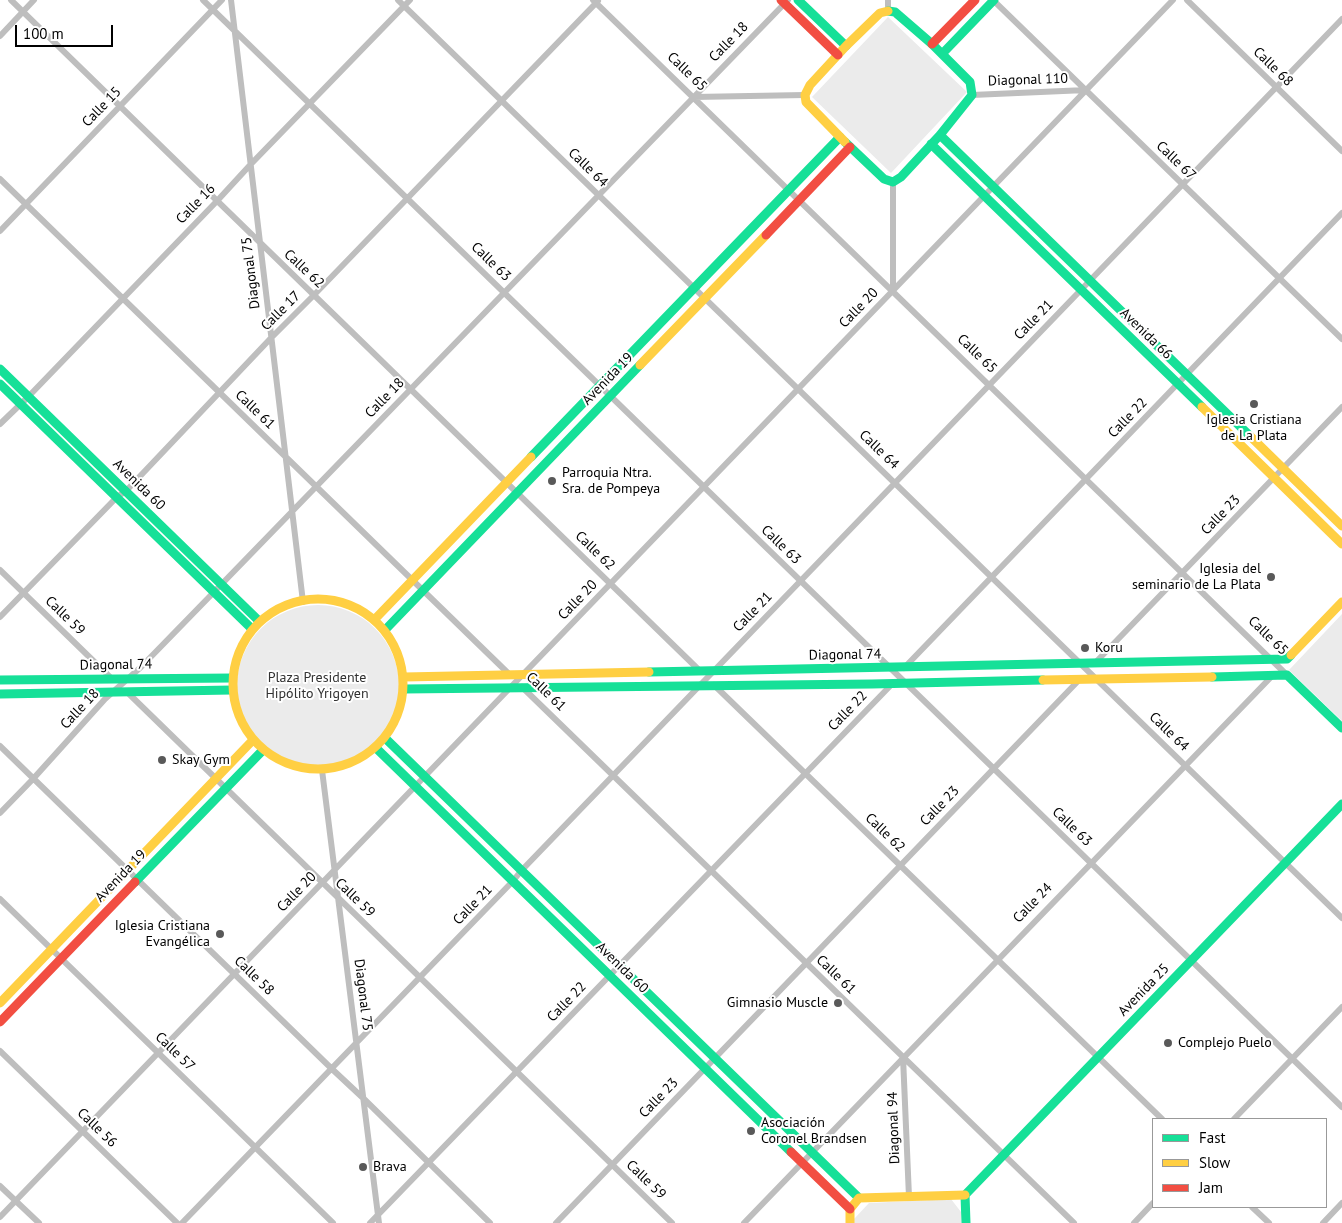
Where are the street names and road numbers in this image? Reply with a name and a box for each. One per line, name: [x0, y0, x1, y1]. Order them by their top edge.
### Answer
street label: Calle 18: [706, 19, 752, 65]
street label: Calle 68: [1250, 44, 1296, 90]
street label: Calle 65: [664, 49, 710, 95]
street label: Diagonal 110: [988, 70, 1068, 90]
street label: Calle 15: [79, 84, 125, 130]
street label: Calle 67: [1153, 138, 1199, 184]
street label: Calle 64: [565, 145, 611, 191]
street label: Calle 16: [173, 181, 219, 227]
street label: Diagonal 75: [238, 236, 264, 310]
street label: Calle 63: [468, 239, 514, 285]
street label: Calle 62: [280, 246, 328, 292]
street label: Calle 20: [836, 285, 882, 331]
street label: Calle 17: [258, 288, 304, 334]
street label: Calle 21: [1011, 297, 1057, 343]
street label: Avenida 66: [1116, 305, 1176, 363]
street label: Calle 65: [954, 331, 1000, 377]
street label: Avenida 19: [579, 349, 637, 409]
street label: Calle 18: [362, 375, 408, 421]
street label: Calle 61: [232, 387, 278, 433]
street label: Calle 22: [1105, 395, 1151, 441]
street label: Calle 64: [856, 427, 902, 473]
street label: Avenida 60: [109, 456, 169, 514]
street label: Calle 23: [1198, 492, 1244, 538]
street label: Calle 63: [758, 522, 804, 568]
street label: Calle 62: [572, 528, 618, 574]
street label: Calle 20: [555, 577, 601, 623]
street label: Calle 21: [730, 589, 776, 635]
street label: Calle 59: [42, 593, 88, 639]
street label: Calle 65: [1245, 613, 1291, 659]
street label: Diagonal 74: [809, 646, 881, 664]
street label: Diagonal 74: [80, 656, 152, 674]
street label: Calle 61: [523, 669, 569, 715]
street label: Calle 18: [57, 685, 103, 733]
street label: Calle 22: [825, 688, 871, 734]
street label: Calle 64: [1146, 709, 1192, 755]
street label: Calle 23: [917, 783, 963, 829]
street label: Calle 63: [1049, 804, 1095, 850]
street label: Calle 62: [862, 810, 908, 856]
street label: Avenida 19: [92, 846, 150, 906]
street label: Calle 20: [274, 869, 320, 915]
street label: Calle 59: [332, 875, 378, 921]
street label: Calle 24: [1010, 880, 1056, 926]
street label: Calle 21: [450, 882, 496, 928]
street label: Avenida 60: [592, 939, 652, 997]
street label: Calle 61: [813, 952, 859, 998]
street label: Calle 58: [231, 953, 277, 999]
street label: Diagonal 75: [350, 958, 376, 1032]
street label: Avenida 25: [1115, 960, 1173, 1020]
street label: Calle 22: [544, 979, 590, 1025]
street label: Calle 57: [152, 1029, 198, 1075]
street label: Calle 23: [636, 1075, 682, 1121]
street label: Diagonal 94: [884, 1091, 904, 1165]
street label: Calle 56: [74, 1105, 120, 1151]
street label: Calle 59: [623, 1157, 669, 1203]

